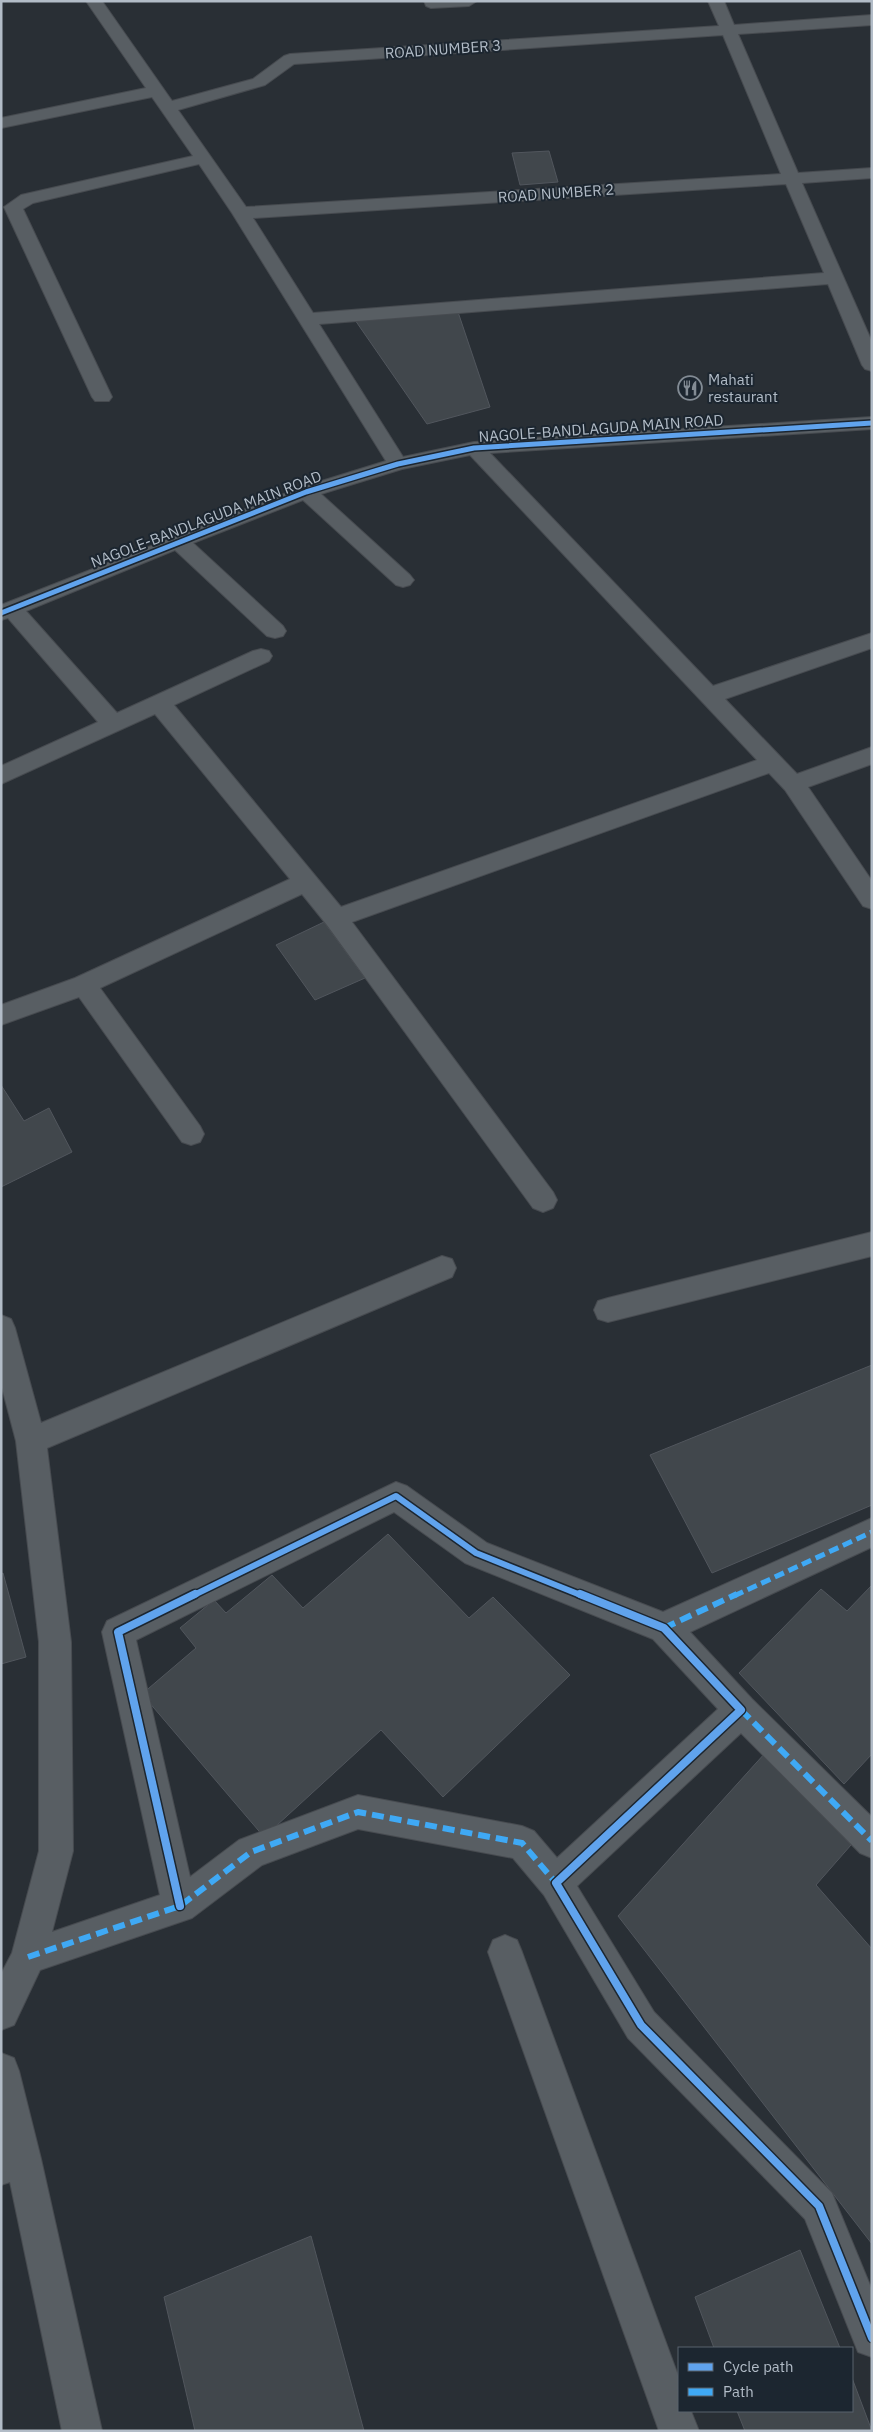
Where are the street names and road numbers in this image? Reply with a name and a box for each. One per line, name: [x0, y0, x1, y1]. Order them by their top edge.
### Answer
street label: ROAD NUMBER 3: [384, 35, 502, 63]
street label: ROAD NUMBER 2: [497, 179, 615, 207]
street label: NAGOLE-BANDLAGUDA MAIN ROAD: [478, 410, 724, 446]
street label: NAGOLE-BANDLAGUDA MAIN ROAD: [88, 466, 324, 572]

